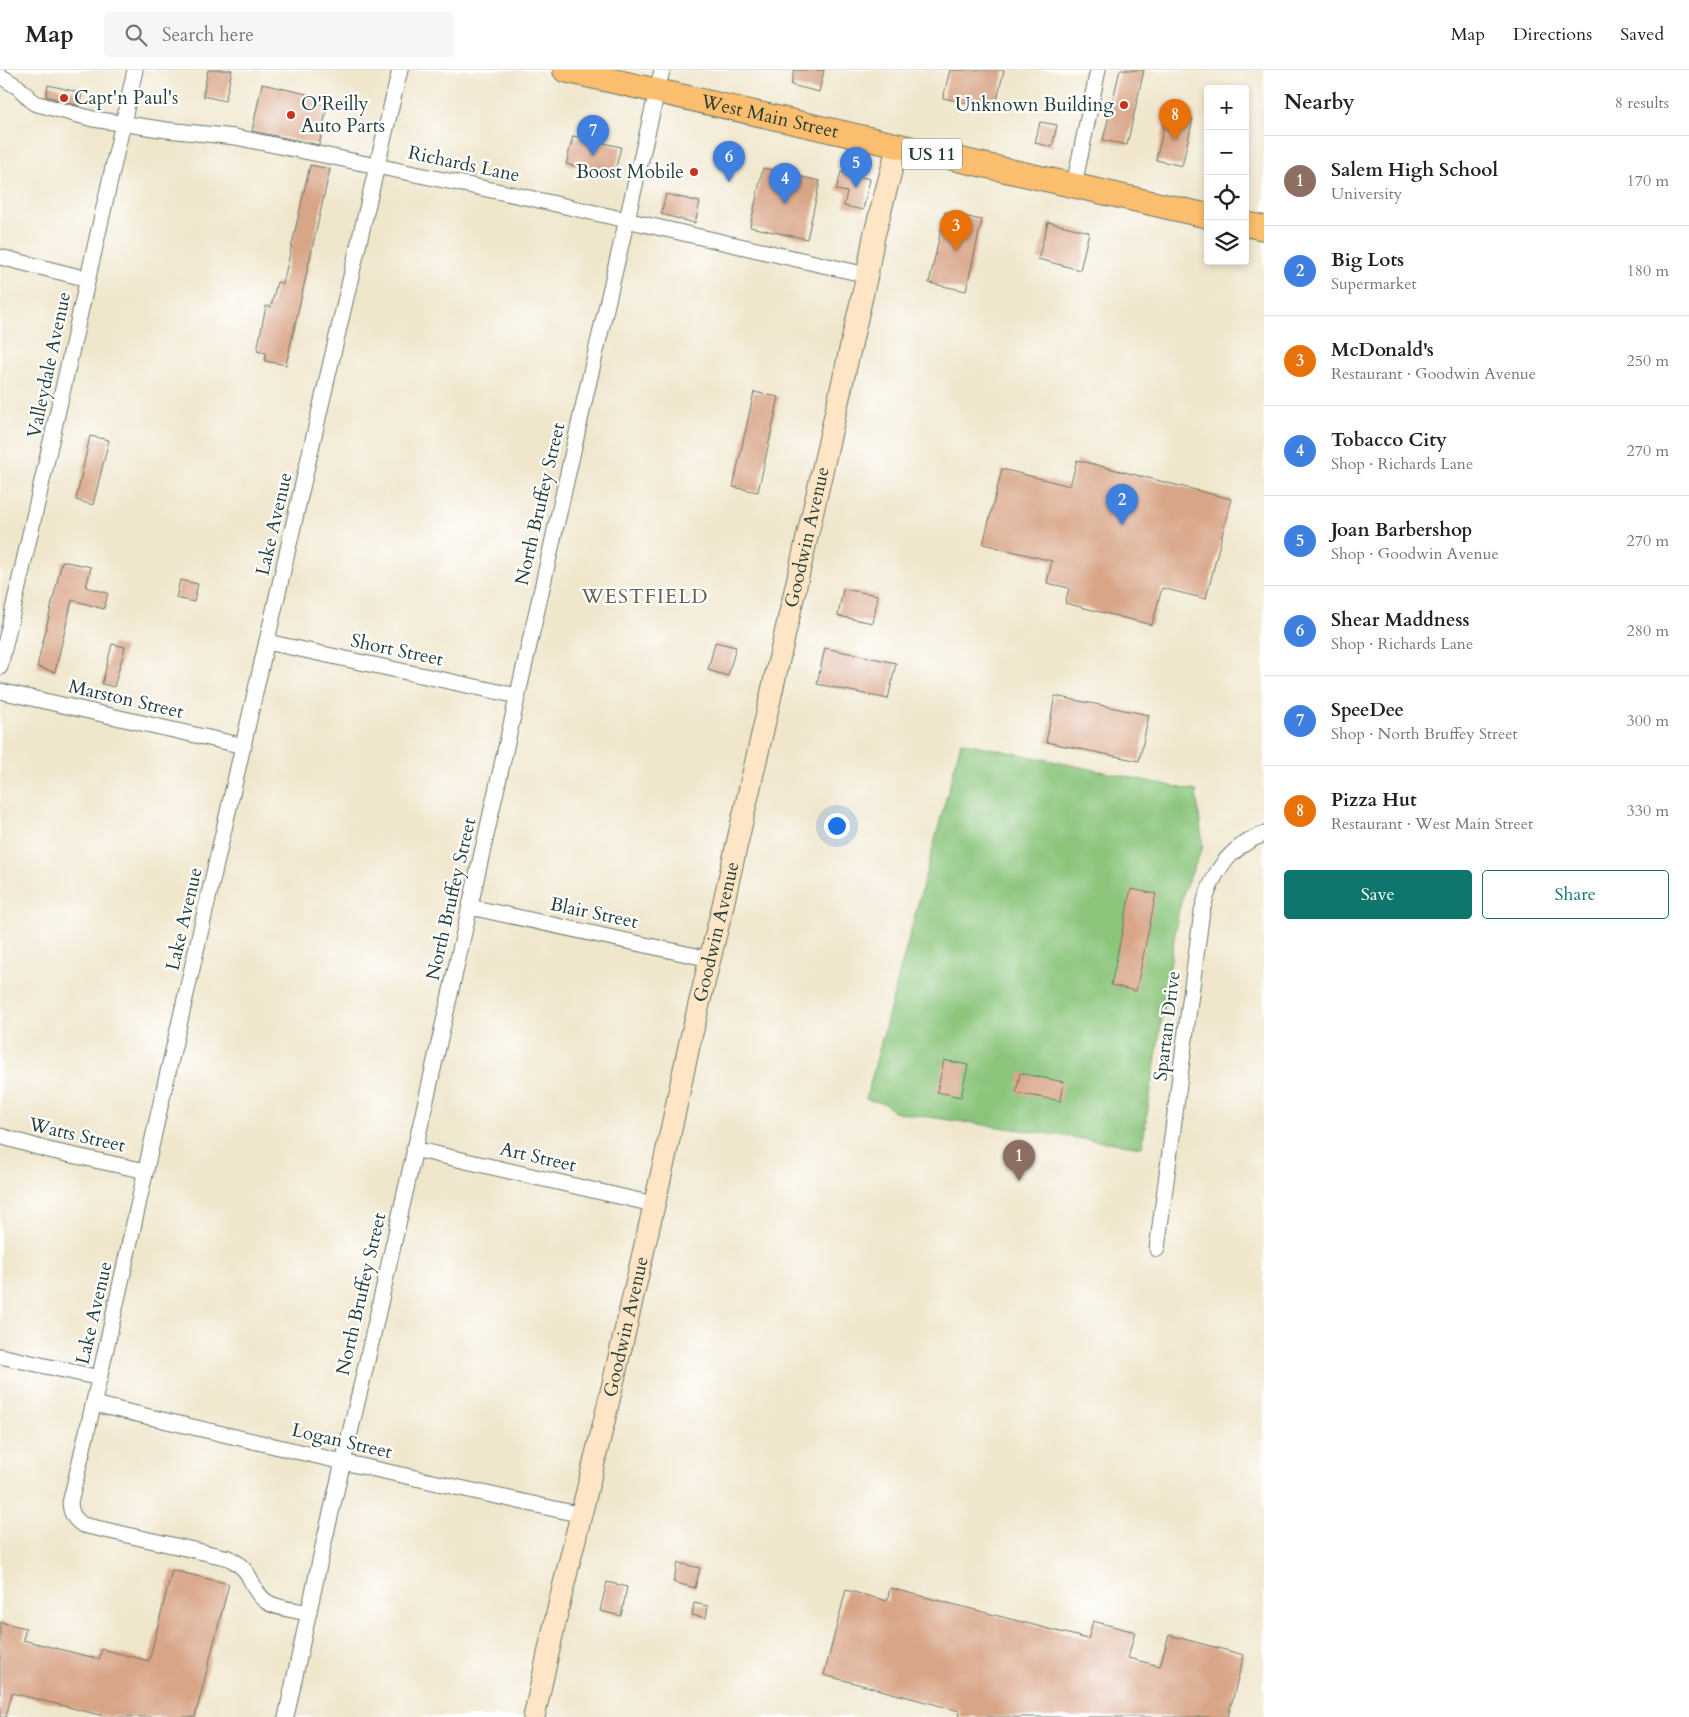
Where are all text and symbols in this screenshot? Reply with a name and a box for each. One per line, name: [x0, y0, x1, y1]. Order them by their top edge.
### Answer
search box: [104, 12, 454, 57]
text: Map: [25, 18, 74, 51]
icon: search: [122, 21, 150, 49]
text: Search here: [162, 22, 254, 48]
text: Map: [1451, 22, 1485, 47]
text: Directions: [1513, 22, 1592, 47]
text: Saved: [1620, 22, 1664, 47]
place label: Capt'n Paul's: [74, 85, 178, 111]
map controls: [1204, 85, 1249, 265]
button: +: [1204, 85, 1249, 130]
street label: West Main Street: [698, 88, 841, 145]
text: Nearby: [1284, 88, 1355, 117]
place label: O'Reilly Auto Parts: [301, 91, 385, 139]
marker: Capt'n Paul's: [58, 92, 70, 104]
place label: Unknown Building: [955, 92, 1114, 118]
text: 8 results: [1615, 92, 1669, 114]
marker: Unknown Building: [1118, 99, 1130, 111]
pin: 8: [1159, 99, 1191, 140]
marker: O'Reilly Auto Parts: [285, 109, 297, 121]
pin: 7: [577, 115, 609, 156]
button: −: [1204, 130, 1249, 175]
road number: US 11: [902, 138, 962, 170]
street label: Richards Lane: [406, 139, 522, 189]
pin: 6: [713, 141, 745, 182]
pin: 5: [840, 147, 872, 188]
text: Salem High School: [1331, 157, 1498, 183]
place label: Boost Mobile: [576, 159, 684, 185]
pin: 4: [769, 163, 801, 204]
marker: Boost Mobile: [688, 166, 700, 178]
text: 1: [1296, 170, 1304, 192]
text: 170 m: [1627, 170, 1669, 192]
button: locate: [1204, 175, 1249, 220]
text: University: [1331, 183, 1402, 205]
pin: 3: [940, 210, 972, 251]
button: layers: [1204, 220, 1249, 265]
text: Big Lots: [1331, 247, 1404, 273]
text: 2: [1296, 260, 1304, 282]
text: 180 m: [1627, 260, 1669, 282]
text: Supermarket: [1331, 273, 1417, 295]
street label: Valleydale Avenue: [21, 289, 77, 441]
text: McDonald's: [1331, 337, 1434, 363]
text: 3: [1296, 350, 1304, 372]
text: 250 m: [1627, 350, 1669, 372]
text: Restaurant · Goodwin Avenue: [1331, 363, 1536, 385]
street label: North Bruffey Street: [509, 420, 571, 588]
text: Tobacco City: [1331, 427, 1447, 453]
text: 4: [1296, 440, 1304, 462]
text: 270 m: [1627, 440, 1669, 462]
text: Shop · Richards Lane: [1331, 453, 1473, 475]
street label: Goodwin Avenue: [778, 464, 836, 610]
street label: Lake Avenue: [249, 470, 299, 578]
pin: 2: [1106, 484, 1138, 525]
text: Joan Barbershop: [1331, 517, 1472, 543]
text: 5: [1296, 530, 1304, 552]
text: 270 m: [1627, 530, 1669, 552]
text: Shop · Goodwin Avenue: [1331, 543, 1499, 565]
district label: WESTFIELD: [580, 583, 709, 610]
text: Shear Maddness: [1331, 607, 1469, 633]
text: 6: [1296, 620, 1304, 642]
text: 280 m: [1627, 620, 1669, 642]
street label: Short Street: [348, 628, 446, 672]
text: Shop · Richards Lane: [1331, 633, 1473, 655]
street label: Marston Street: [66, 673, 186, 725]
text: SpeeDee: [1331, 697, 1404, 723]
text: 7: [1296, 710, 1304, 732]
text: 300 m: [1627, 710, 1669, 732]
text: Shop · North Bruffey Street: [1331, 723, 1518, 745]
text: Pizza Hut: [1331, 787, 1417, 813]
text: 8: [1296, 800, 1304, 822]
text: 330 m: [1627, 800, 1669, 822]
your location: [824, 813, 850, 839]
text: Restaurant · West Main Street: [1331, 813, 1533, 835]
street label: North Bruffey Street: [420, 815, 482, 983]
street label: Goodwin Avenue: [687, 859, 746, 1005]
street label: Lake Avenue: [159, 865, 209, 973]
button: Save: [1284, 870, 1472, 919]
button: Share: [1482, 870, 1669, 919]
street label: Blair Street: [548, 891, 640, 935]
street label: Spartan Drive: [1147, 969, 1187, 1083]
street label: Watts Street: [25, 1111, 128, 1159]
street label: Art Street: [497, 1136, 579, 1178]
pin: 1: [1003, 1140, 1035, 1181]
street label: North Bruffey Street: [330, 1210, 392, 1378]
street label: Goodwin Avenue: [597, 1254, 655, 1400]
street label: Lake Avenue: [69, 1259, 119, 1367]
street label: Logan Street: [289, 1417, 395, 1465]

